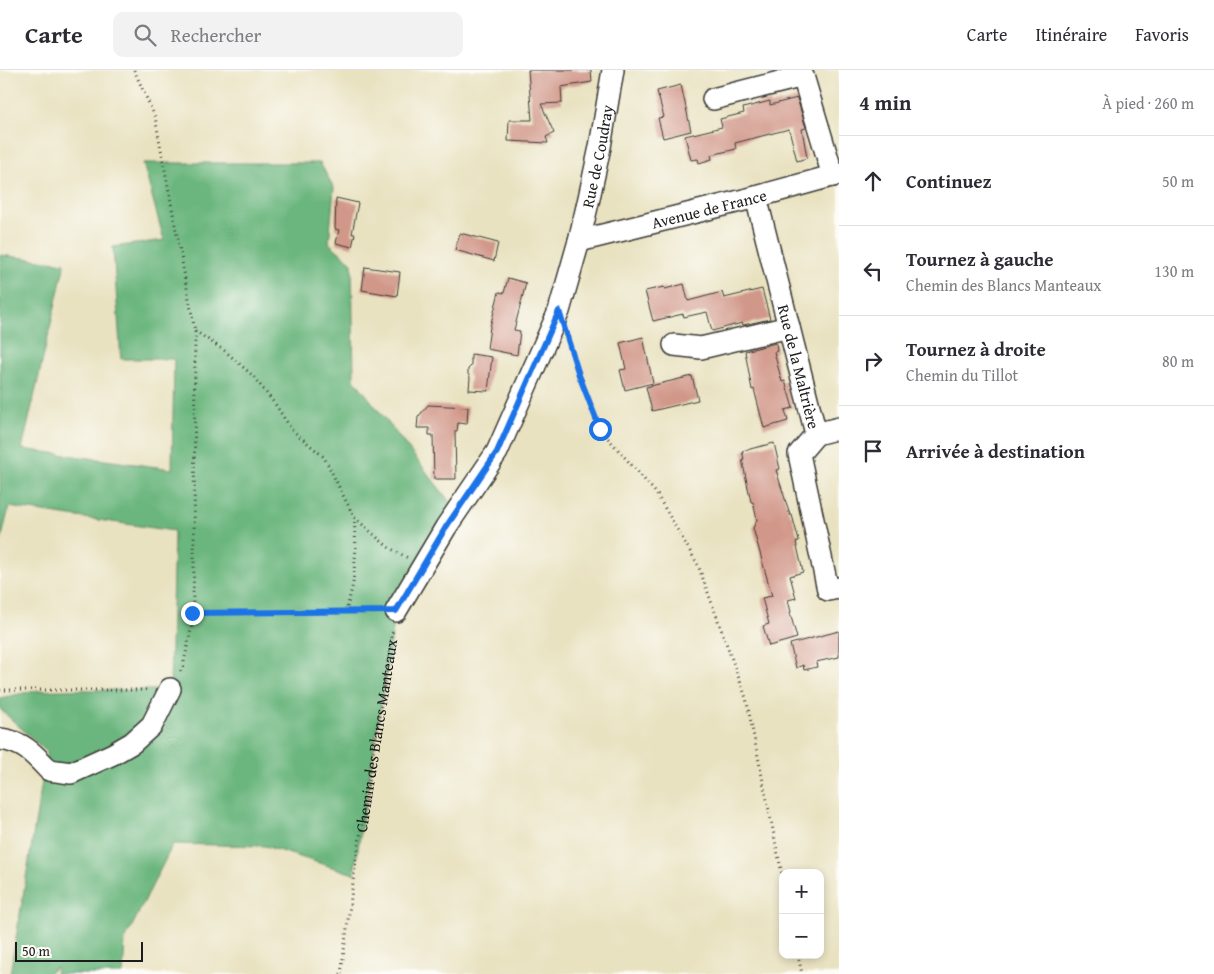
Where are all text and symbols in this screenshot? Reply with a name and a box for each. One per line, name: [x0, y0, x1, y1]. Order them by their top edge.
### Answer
search box: [113, 12, 463, 57]
text: Carte: [25, 17, 83, 52]
icon: search: [131, 21, 159, 49]
text: Rechercher: [171, 21, 261, 49]
text: Carte: [967, 21, 1007, 48]
text: Itinéraire: [1035, 21, 1107, 48]
text: Favoris: [1135, 21, 1189, 48]
text: 4 min: [859, 87, 911, 118]
text: À pied · 260 m: [1102, 91, 1194, 115]
street label: Rue de Coudray: [575, 103, 619, 210]
icon: ahead: [859, 167, 887, 195]
text: Continuez: [906, 167, 992, 195]
text: 50 m: [1162, 169, 1194, 193]
street label: Avenue de France: [649, 183, 769, 235]
text: Tournez à gauche: [906, 245, 1054, 273]
icon: left: [859, 257, 887, 285]
text: 130 m: [1154, 259, 1194, 283]
text: Chemin des Blancs Manteaux: [906, 273, 1101, 297]
street label: Rue de la Maltrière: [772, 302, 826, 431]
text: Tournez à droite: [906, 335, 1046, 363]
icon: right: [859, 347, 887, 375]
text: 80 m: [1162, 349, 1194, 373]
text: Chemin du Tillot: [906, 363, 1018, 387]
route start: [589, 418, 612, 441]
icon: arrive: [859, 437, 887, 465]
text: Arrivée à destination: [906, 437, 1085, 465]
route end: [181, 602, 204, 625]
street label: Chemin des Blancs Manteaux: [349, 636, 403, 834]
map controls: [779, 869, 824, 959]
button: +: [779, 869, 824, 914]
button: −: [779, 914, 824, 959]
scale bar: [15, 939, 142, 962]
text: 50 m: [22, 941, 50, 961]

